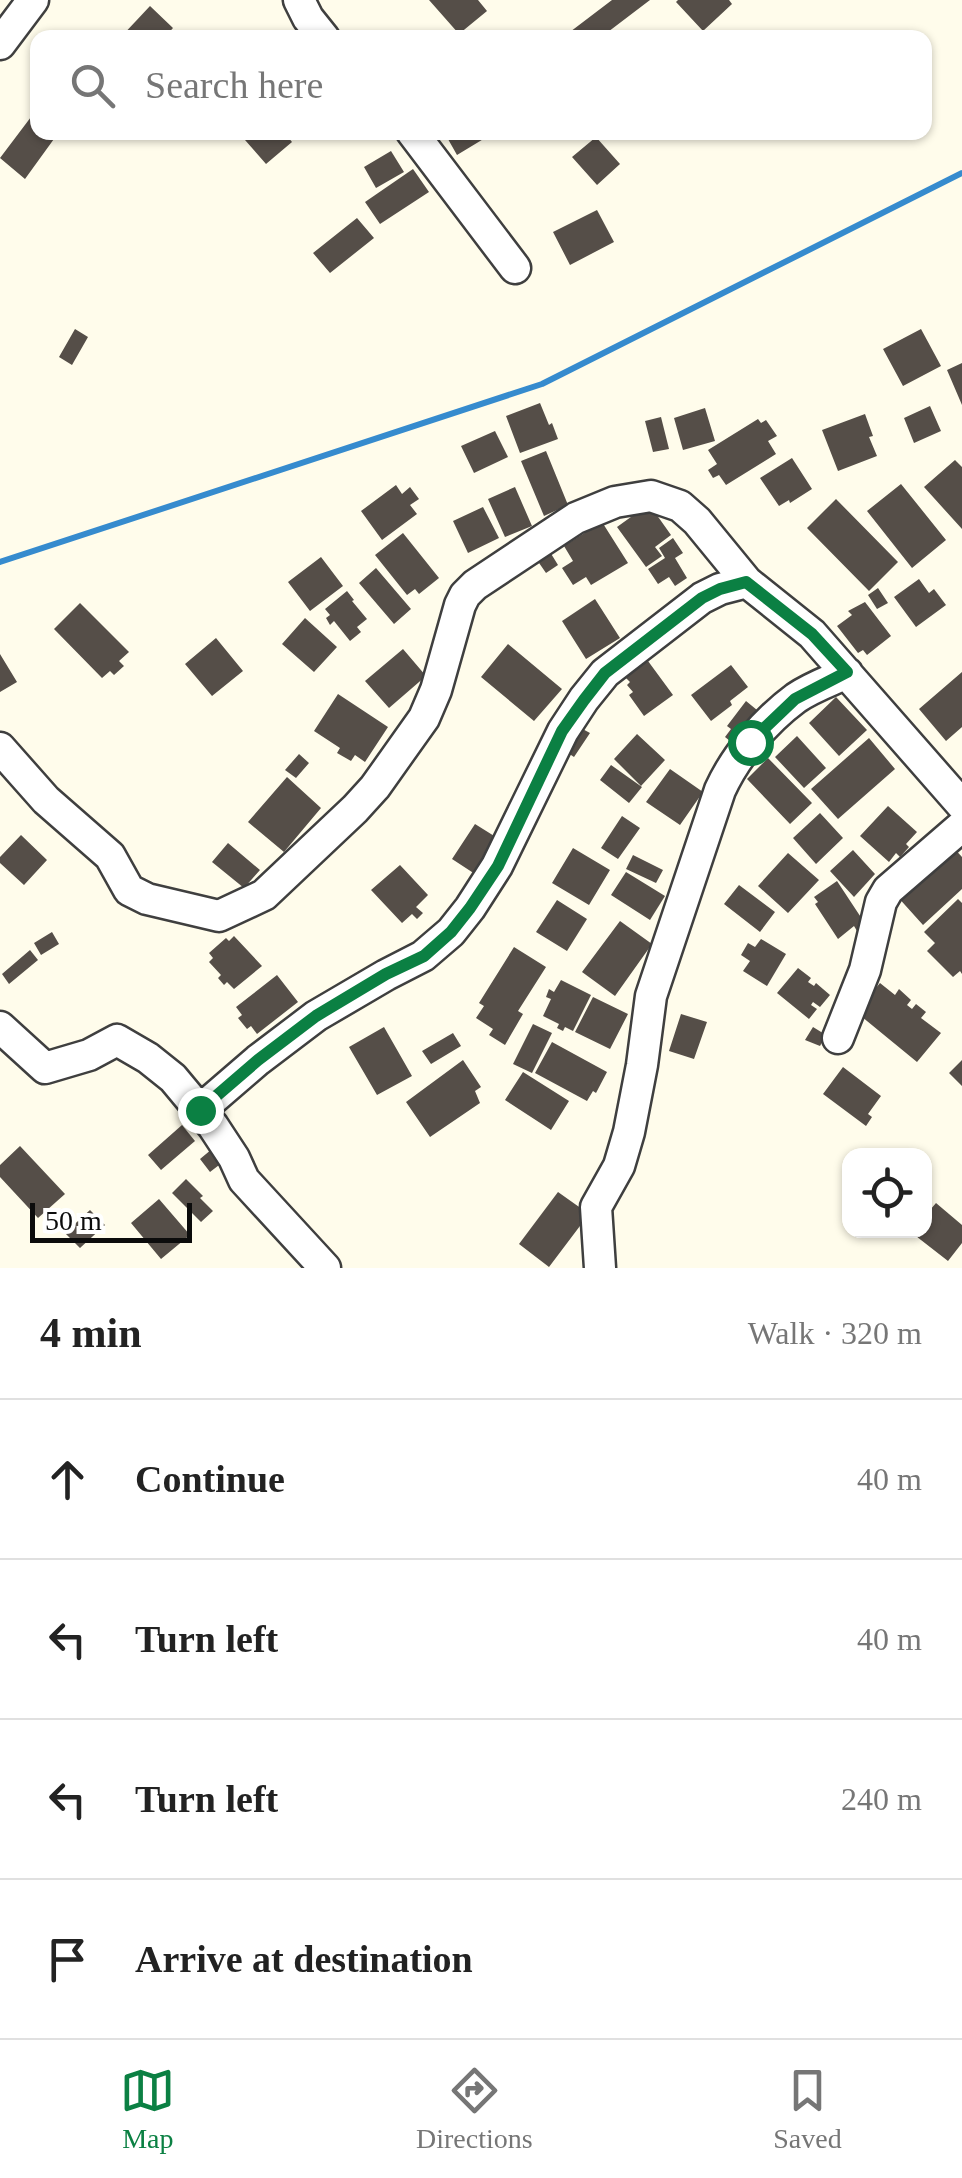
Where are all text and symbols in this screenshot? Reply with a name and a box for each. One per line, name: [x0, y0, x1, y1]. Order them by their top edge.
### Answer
search box: [30, 30, 932, 140]
icon: search: [65, 58, 120, 113]
text: Search here: [145, 64, 323, 106]
route start: [728, 720, 774, 766]
route end: [178, 1088, 224, 1134]
map controls: [842, 1148, 932, 1238]
button: locate: [842, 1148, 932, 1238]
scale bar: [30, 1198, 192, 1242]
text: 50 m: [45, 1205, 102, 1236]
text: 4 min: [40, 1310, 142, 1356]
text: Walk · 320 m: [748, 1315, 922, 1351]
icon: ahead: [40, 1452, 95, 1507]
text: Continue: [135, 1458, 285, 1500]
text: 40 m: [857, 1461, 922, 1497]
icon: left: [40, 1612, 95, 1667]
text: Turn left: [135, 1618, 278, 1660]
text: 40 m: [857, 1621, 922, 1657]
icon: left: [40, 1772, 95, 1827]
text: Turn left: [135, 1778, 278, 1820]
text: 240 m: [841, 1781, 922, 1817]
icon: arrive: [40, 1932, 95, 1987]
text: Arrive at destination: [135, 1938, 473, 1980]
tab: Map: [120, 2063, 175, 2155]
tab: Directions: [416, 2063, 533, 2155]
tab: Saved: [773, 2063, 842, 2155]

